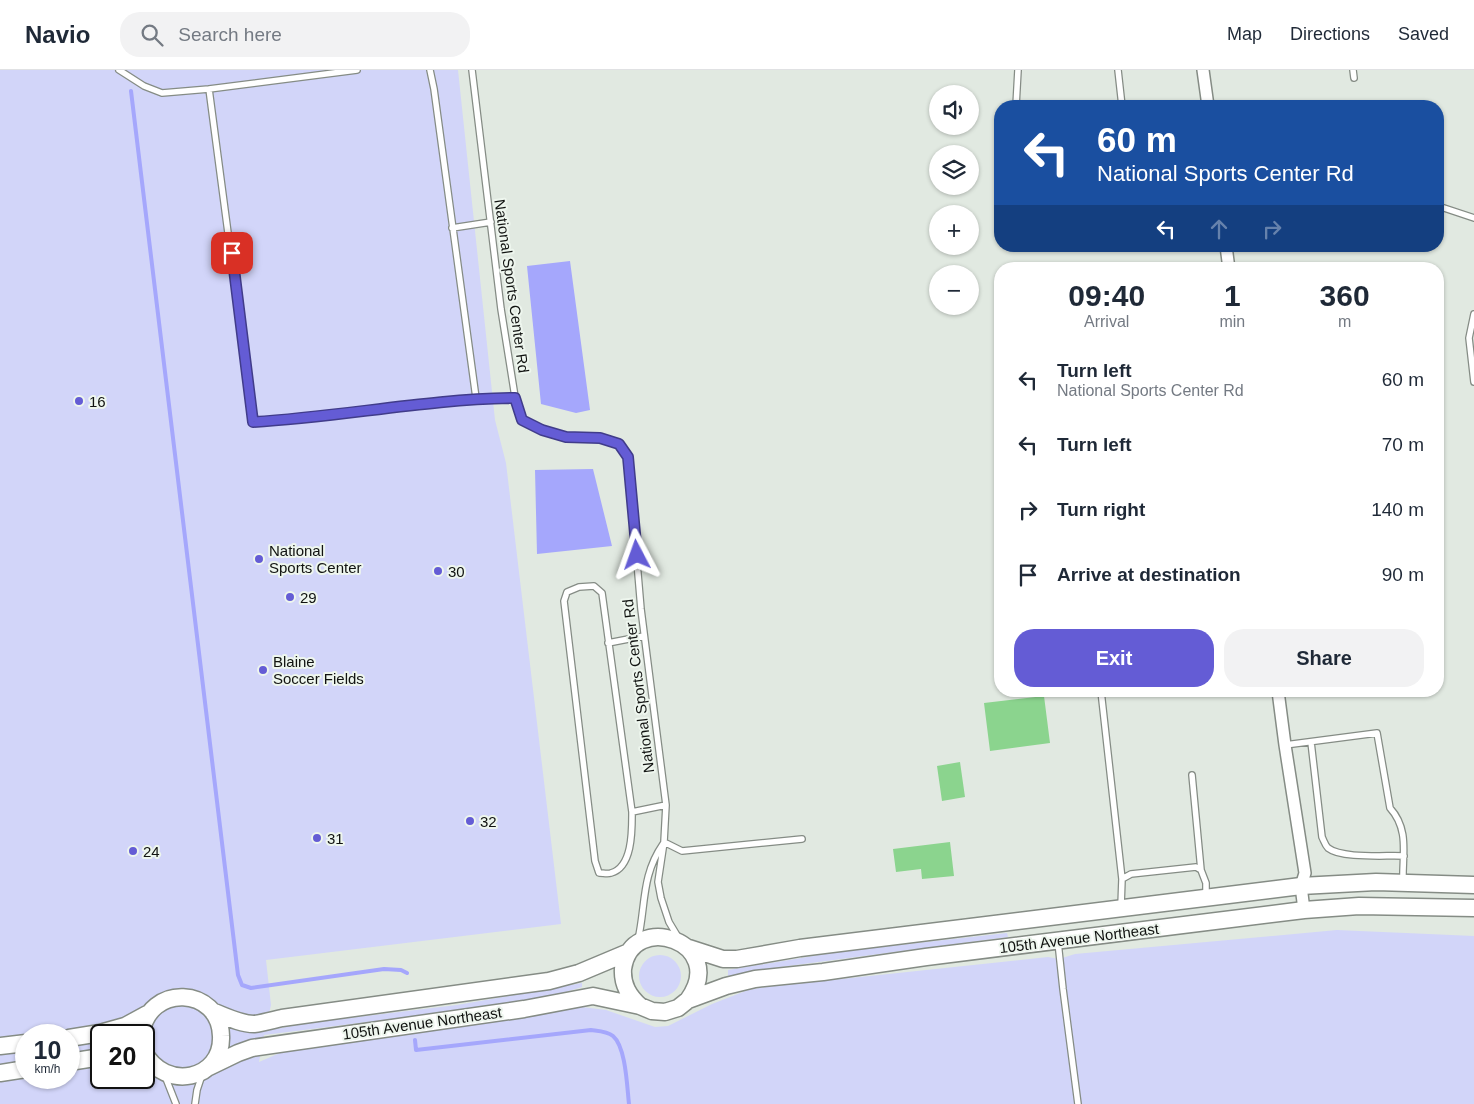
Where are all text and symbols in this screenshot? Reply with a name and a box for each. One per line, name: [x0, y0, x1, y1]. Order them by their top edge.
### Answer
search box: [120, 12, 470, 57]
text: Navio: [25, 21, 90, 48]
icon: search: [138, 21, 166, 49]
text: Search here: [178, 24, 282, 45]
text: Map: [1227, 24, 1262, 44]
text: Directions: [1290, 24, 1370, 44]
text: Saved: [1398, 24, 1449, 44]
map controls: [929, 85, 979, 315]
button: sound: [929, 85, 979, 135]
icon: left: [1014, 120, 1079, 185]
text: 60 m: [1097, 120, 1177, 159]
button: layers: [929, 145, 979, 195]
text: National Sports Center Rd: [1097, 161, 1354, 186]
street label: National Sports Center Rd: [491, 198, 533, 374]
button: +: [929, 205, 979, 255]
icon: left: [1152, 215, 1180, 243]
icon: ahead: [1205, 215, 1233, 243]
icon: right: [1258, 215, 1286, 243]
pin: [211, 232, 253, 274]
icon: arrive: [218, 239, 246, 267]
button: −: [929, 265, 979, 315]
text: 09:40: [1068, 279, 1145, 312]
text: 1: [1224, 279, 1241, 312]
text: 360: [1320, 279, 1370, 312]
text: Arrival: [1084, 313, 1129, 330]
text: min: [1219, 313, 1245, 330]
text: m: [1338, 313, 1351, 330]
text: Turn left: [1057, 360, 1132, 381]
icon: left: [1014, 366, 1042, 394]
text: 60 m: [1382, 369, 1424, 390]
text: National Sports Center Rd: [1057, 382, 1244, 399]
place label: 16: [89, 393, 106, 410]
marker: 16: [73, 395, 85, 407]
icon: left: [1014, 431, 1042, 459]
text: Turn left: [1057, 434, 1132, 455]
text: 70 m: [1382, 434, 1424, 455]
icon: right: [1014, 496, 1042, 524]
text: Turn right: [1057, 499, 1145, 520]
text: 140 m: [1371, 499, 1424, 520]
position arrow: [610, 528, 662, 580]
place label: National Sports Center: [269, 542, 362, 576]
marker: National Sports Center: [253, 553, 265, 565]
icon: arrive: [1014, 561, 1042, 589]
place label: 30: [448, 563, 465, 580]
text: Arrive at destination: [1057, 564, 1241, 585]
text: 90 m: [1382, 564, 1424, 585]
marker: 30: [432, 565, 444, 577]
place label: 29: [300, 589, 317, 606]
marker: 29: [284, 591, 296, 603]
street label: National Sports Center Rd: [619, 598, 657, 774]
button: Exit: [1014, 629, 1214, 687]
button: Share: [1224, 629, 1424, 687]
place label: Blaine Soccer Fields: [273, 653, 364, 687]
marker: Blaine Soccer Fields: [257, 664, 269, 676]
place label: 32: [480, 813, 497, 830]
marker: 32: [464, 815, 476, 827]
place label: 31: [327, 830, 344, 847]
marker: 31: [311, 832, 323, 844]
place label: 24: [143, 843, 160, 860]
marker: 24: [127, 845, 139, 857]
street label: 105th Avenue Northeast: [998, 920, 1161, 956]
street label: 105th Avenue Northeast: [341, 1003, 504, 1043]
speed limit sign: 20: [90, 1024, 155, 1089]
text: 10: [34, 1036, 61, 1064]
text: km/h: [34, 1062, 61, 1076]

